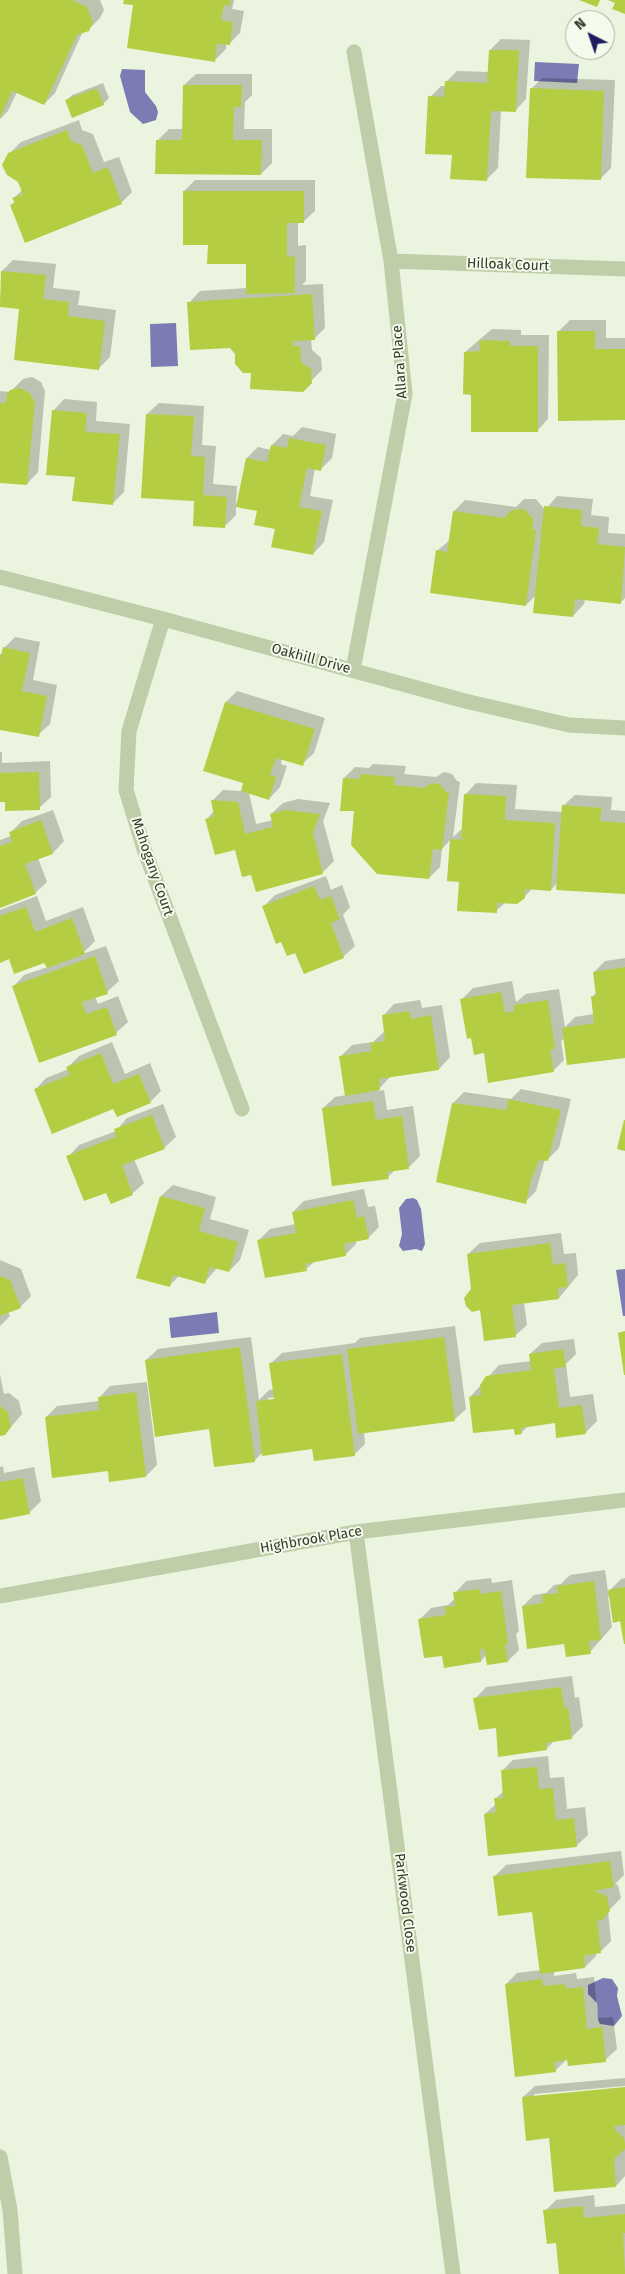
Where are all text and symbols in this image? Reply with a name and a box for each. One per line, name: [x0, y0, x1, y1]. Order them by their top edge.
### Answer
north arrow: [565, 10, 615, 60]
text: N: [571, 15, 590, 34]
street label: Hilloak Court: [466, 255, 550, 275]
street label: Allara Place: [389, 325, 411, 399]
street label: Oakhill Drive: [270, 640, 352, 678]
street label: Mahogany Court: [127, 816, 177, 918]
street label: Highbrook Place: [259, 1523, 363, 1557]
street label: Parkwood Close: [391, 1852, 419, 1954]

